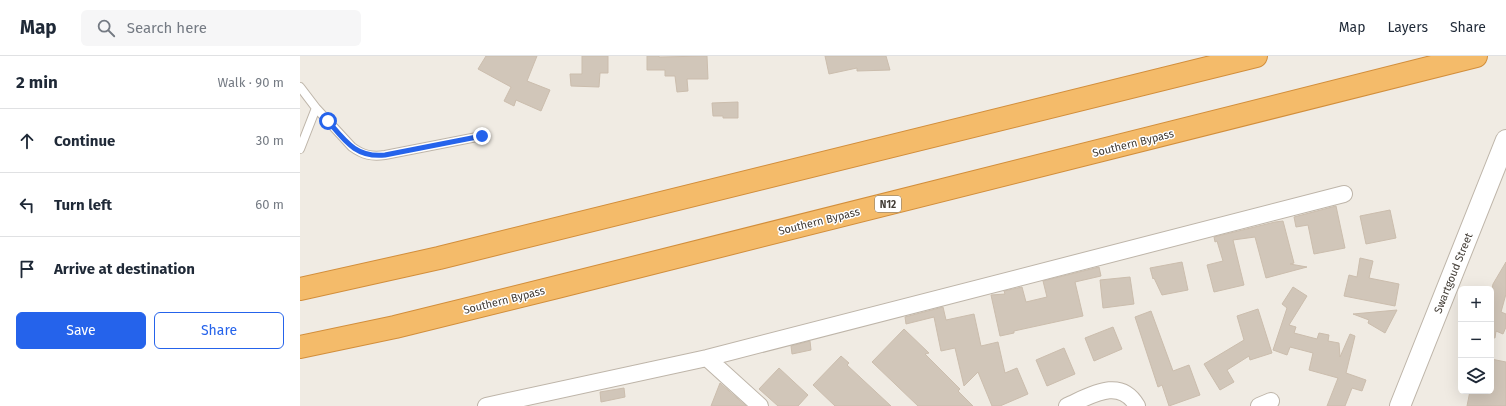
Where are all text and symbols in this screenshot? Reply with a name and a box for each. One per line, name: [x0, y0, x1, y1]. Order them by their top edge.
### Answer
search box: [81, 10, 361, 46]
text: Map: [20, 16, 57, 39]
icon: search: [95, 17, 117, 39]
text: Search here: [127, 19, 207, 37]
text: Map: [1339, 19, 1365, 36]
text: Layers: [1387, 19, 1428, 36]
text: Share: [1450, 19, 1486, 36]
text: 2 min: [16, 72, 58, 93]
text: Walk · 90 m: [218, 75, 284, 90]
route start: [319, 112, 337, 130]
route end: [473, 127, 491, 145]
street label: Southern Bypass: [1091, 127, 1175, 160]
icon: ahead: [16, 130, 38, 152]
text: Continue: [54, 132, 115, 150]
text: 30 m: [256, 133, 284, 148]
icon: left: [16, 194, 38, 216]
text: Turn left: [54, 196, 112, 214]
road number: N12: [875, 196, 901, 212]
text: 60 m: [255, 197, 284, 212]
street label: Southern Bypass: [777, 205, 861, 238]
street label: Swartgoud Street: [1431, 231, 1476, 315]
icon: arrive: [16, 258, 38, 280]
text: Arrive at destination: [54, 260, 195, 278]
street label: Southern Bypass: [462, 284, 546, 317]
map controls: [1458, 286, 1494, 394]
button: +: [1458, 286, 1494, 322]
button: Save: [16, 312, 146, 349]
button: Share: [154, 312, 284, 349]
button: −: [1458, 322, 1494, 358]
button: layers: [1458, 358, 1494, 394]

